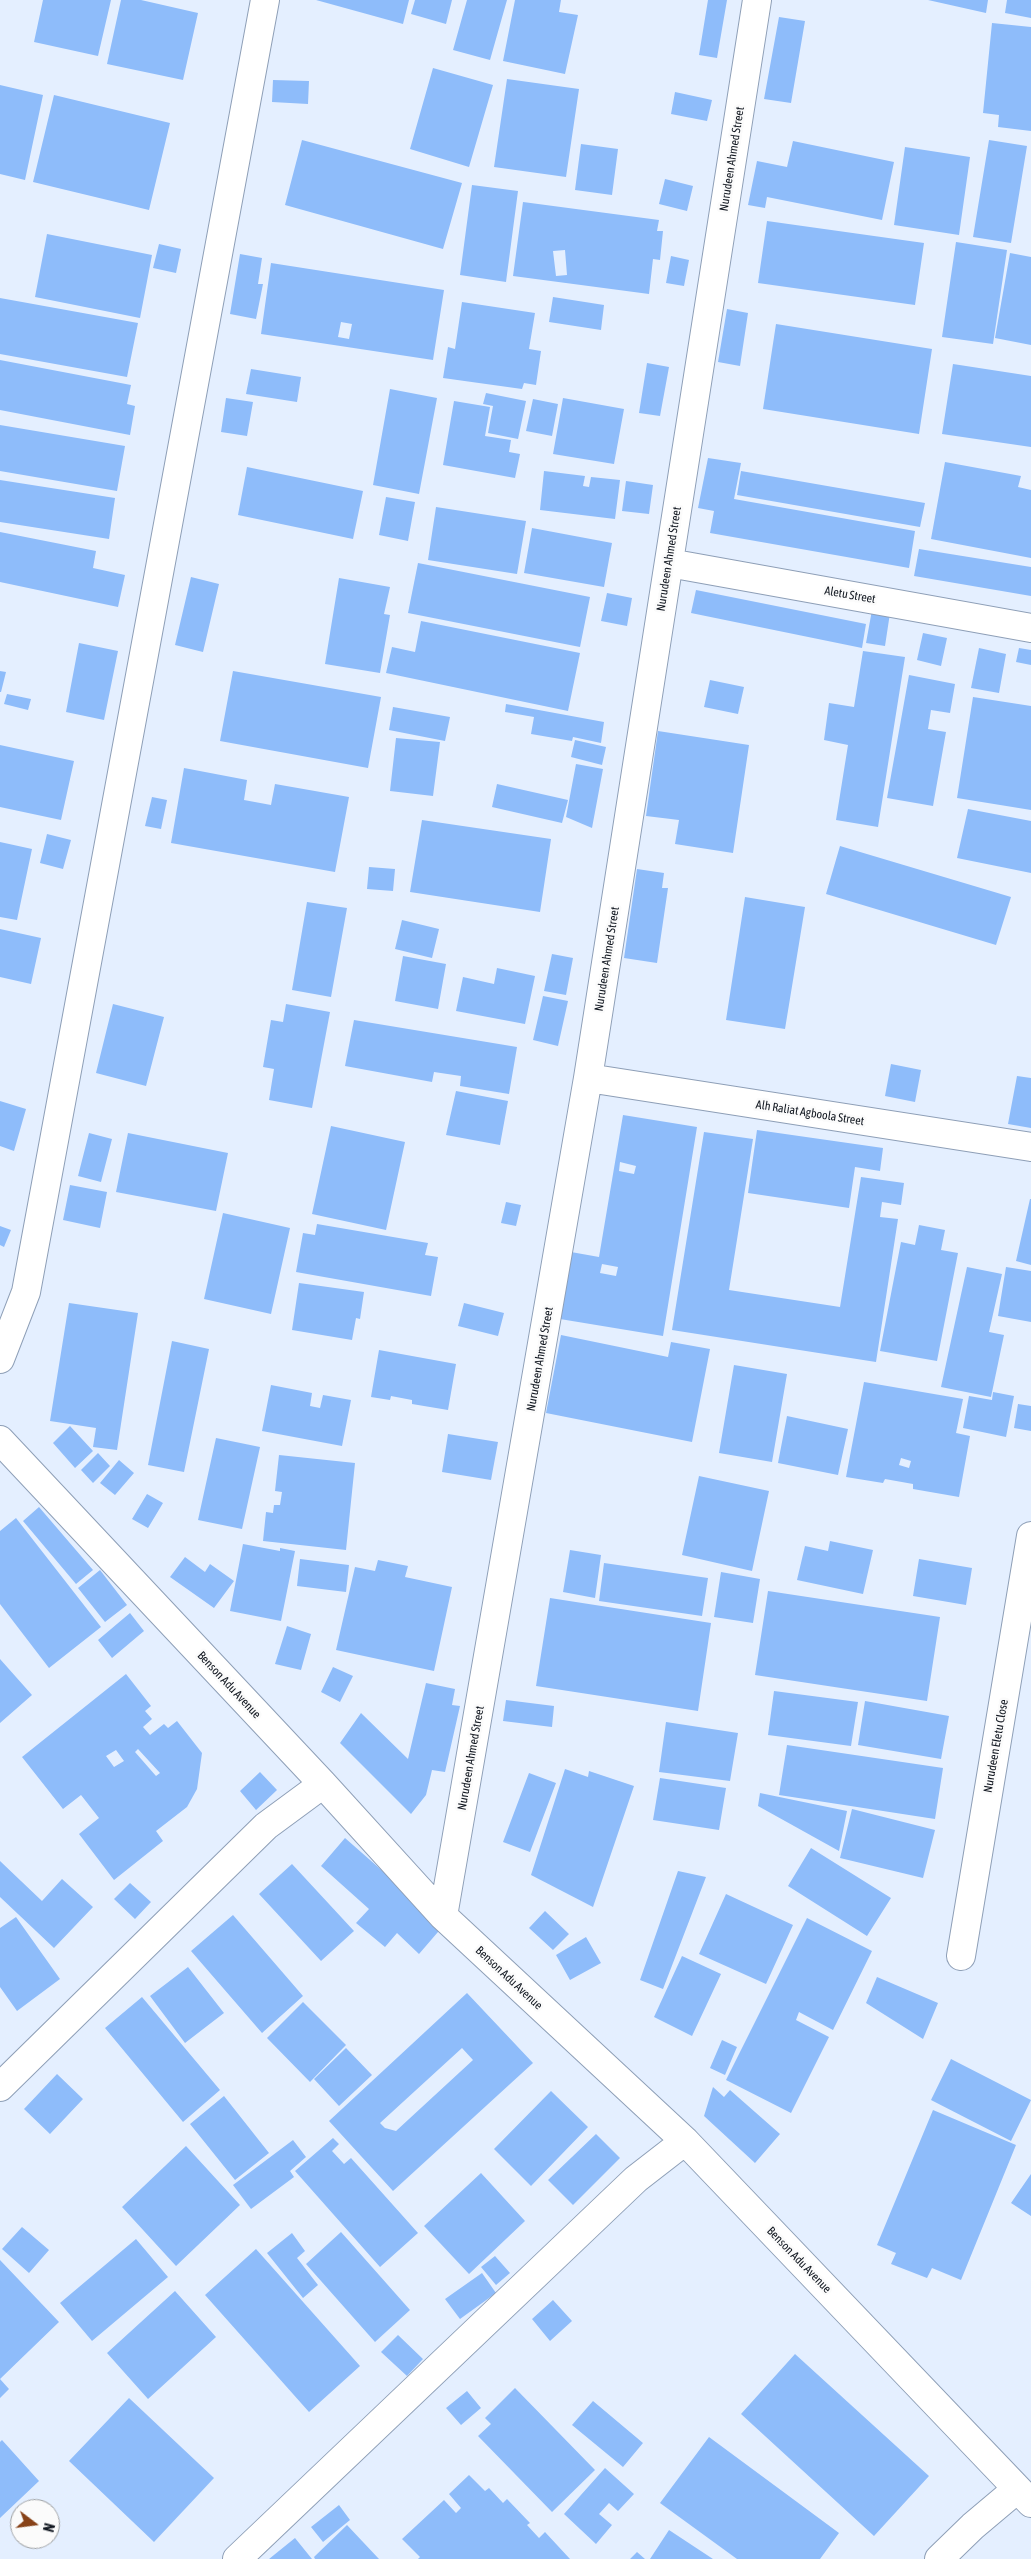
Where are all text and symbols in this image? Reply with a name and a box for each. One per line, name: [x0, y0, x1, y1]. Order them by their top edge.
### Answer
street label: Nurudeen Ahmed Street: [717, 106, 747, 212]
street label: Nurudeen Ahmed Street: [654, 506, 684, 612]
street label: Aletu Street: [823, 583, 877, 607]
street label: Nurudeen Ahmed Street: [592, 906, 622, 1012]
street label: Alh Raliat Agboola Street: [755, 1097, 865, 1129]
street label: Nurudeen Ahmed Street: [524, 1306, 556, 1412]
street label: Benson Adu Avenue: [194, 1648, 264, 1722]
street label: Nurudeen Eletu Close: [981, 1698, 1011, 1794]
street label: Nurudeen Ahmed Street: [455, 1705, 487, 1811]
street label: Benson Adu Avenue: [472, 1943, 546, 2013]
street label: Benson Adu Avenue: [764, 2224, 834, 2296]
north arrow: [10, 2499, 60, 2549]
text: N: [40, 2522, 57, 2534]

